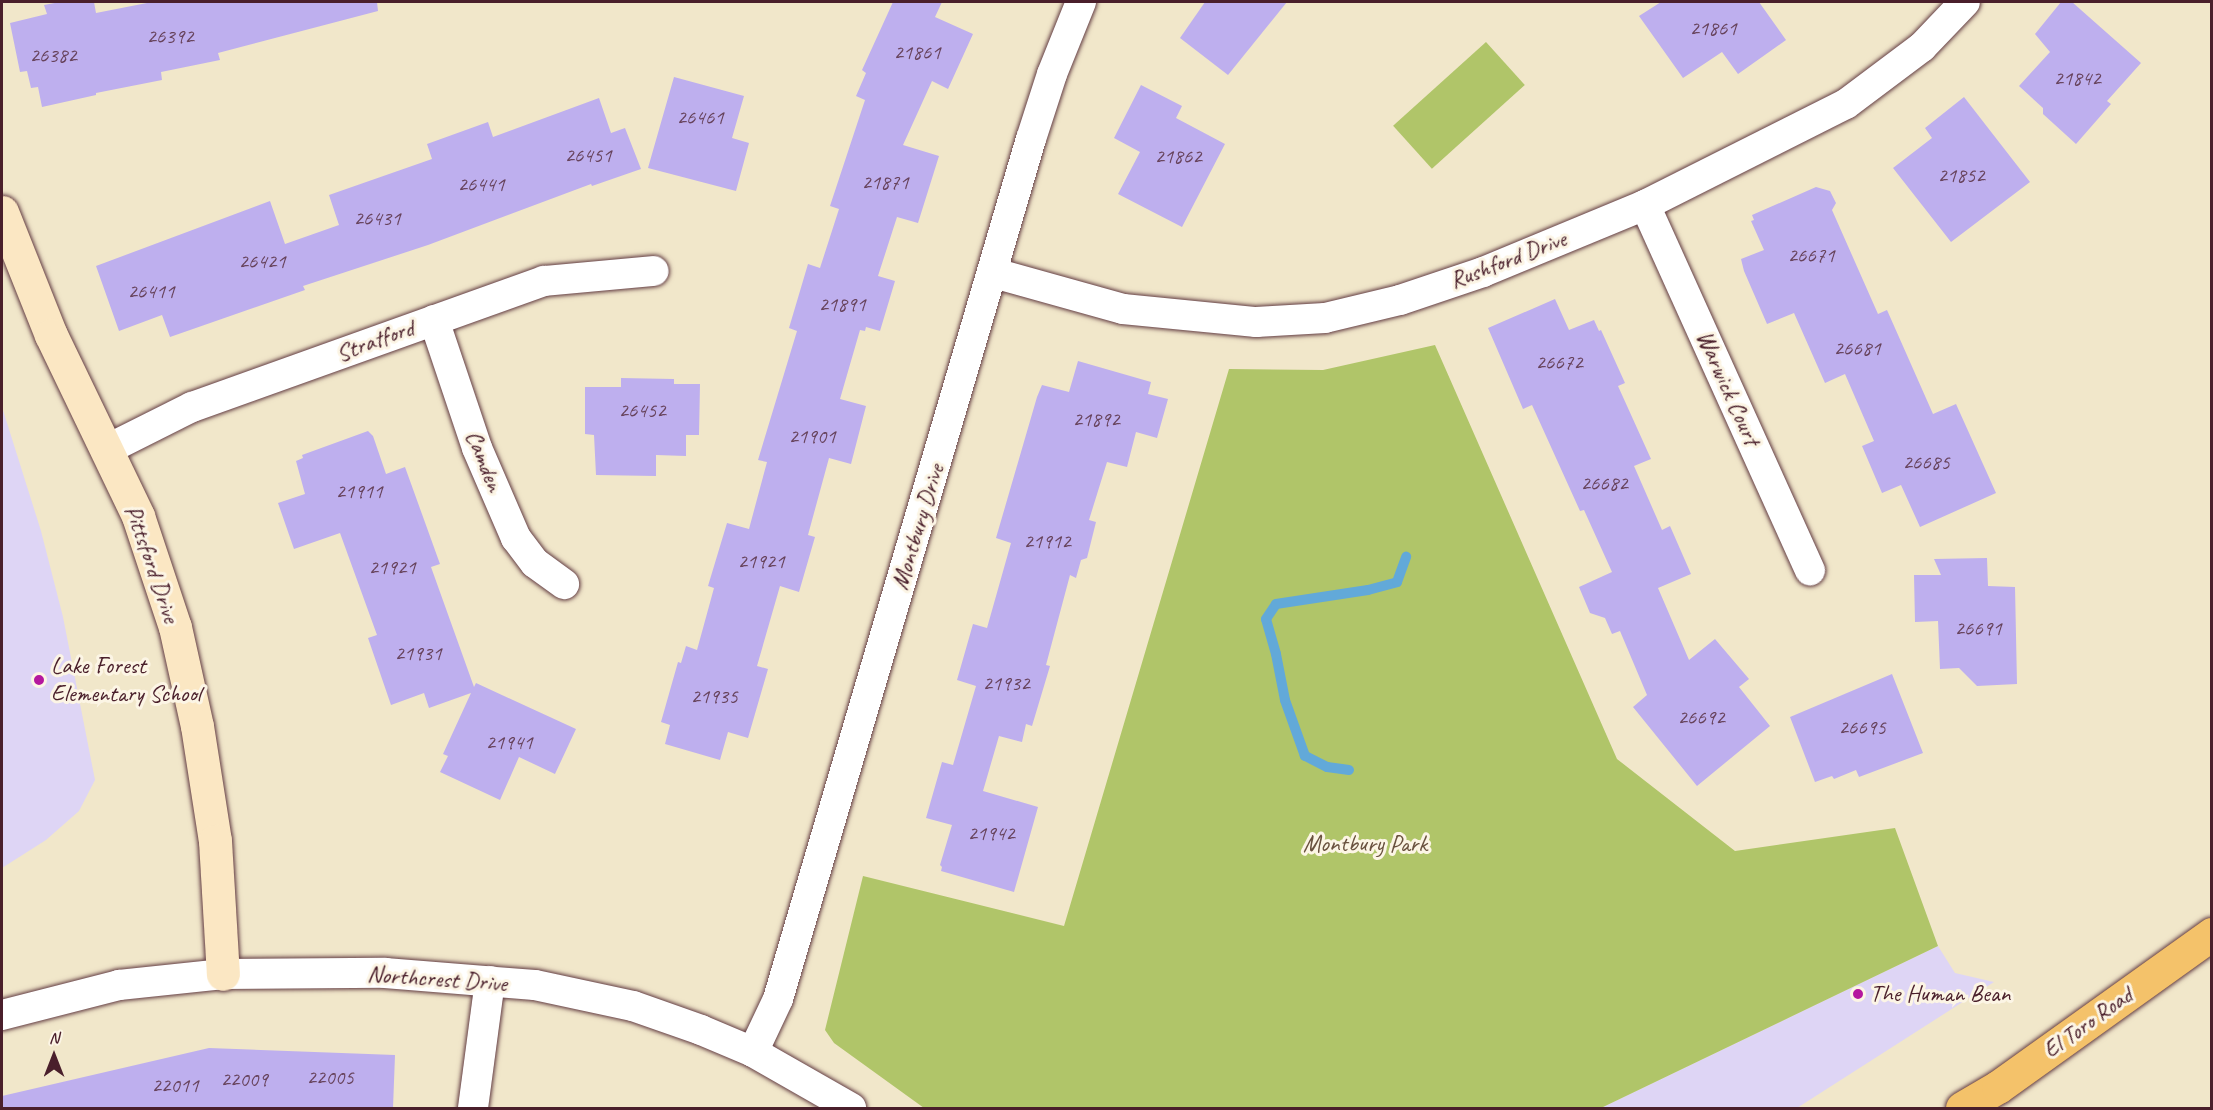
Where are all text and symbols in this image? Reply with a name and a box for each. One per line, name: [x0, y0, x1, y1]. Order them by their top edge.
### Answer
house number: 21861: [1689, 15, 1737, 41]
house number: 26392: [146, 23, 194, 49]
house number: 21861: [893, 39, 941, 65]
house number: 26382: [29, 42, 77, 68]
house number: 21842: [2053, 65, 2101, 91]
house number: 26461: [676, 104, 724, 130]
house number: 26451: [564, 142, 612, 168]
house number: 21862: [1154, 143, 1202, 169]
house number: 21852: [1937, 162, 1985, 188]
house number: 21871: [861, 169, 909, 195]
house number: 26441: [457, 171, 505, 197]
house number: 26431: [353, 205, 401, 231]
street label: Rushford Drive: [1446, 225, 1570, 295]
house number: 26671: [1787, 242, 1835, 268]
house number: 26421: [238, 248, 286, 274]
house number: 26411: [127, 278, 175, 304]
house number: 21891: [818, 291, 866, 317]
street label: Stratford: [332, 314, 418, 368]
street label: Warwick Court: [1690, 326, 1766, 450]
house number: 26681: [1833, 335, 1881, 361]
house number: 26672: [1535, 349, 1583, 375]
house number: 26452: [618, 397, 666, 423]
house number: 21892: [1072, 406, 1120, 432]
house number: 21901: [788, 423, 836, 449]
street label: Camden: [459, 426, 509, 496]
house number: 26685: [1902, 449, 1950, 475]
street label: Montbury Drive: [885, 461, 951, 593]
house number: 26682: [1580, 470, 1628, 496]
house number: 21911: [335, 478, 383, 504]
street label: Pittsford Drive: [118, 501, 186, 627]
house number: 21912: [1023, 528, 1071, 554]
house number: 21921: [737, 548, 785, 574]
house number: 21921: [368, 554, 416, 580]
house number: 26691: [1954, 615, 2002, 641]
house number: 21931: [394, 640, 442, 666]
place label: Lake Forest Elementary School: [51, 652, 201, 708]
house number: 21932: [982, 670, 1030, 696]
marker: Lake Forest Elementary School: [32, 673, 46, 687]
house number: 21935: [690, 683, 738, 709]
house number: 26692: [1677, 704, 1725, 730]
house number: 26695: [1838, 714, 1886, 740]
house number: 21941: [485, 729, 533, 755]
house number: 21942: [967, 820, 1015, 846]
park label: Montbury Park: [1303, 830, 1427, 858]
street label: Northcrest Drive: [366, 960, 508, 998]
place label: The Human Bean: [1870, 980, 2009, 1008]
street label: El Toro Road: [2038, 981, 2138, 1065]
marker: The Human Bean: [1851, 987, 1865, 1001]
north arrow: [24, 1026, 84, 1086]
text: N: [49, 1028, 59, 1048]
house number: 22005: [306, 1064, 354, 1090]
house number: 22009: [220, 1066, 268, 1092]
house number: 22011: [151, 1072, 199, 1098]

